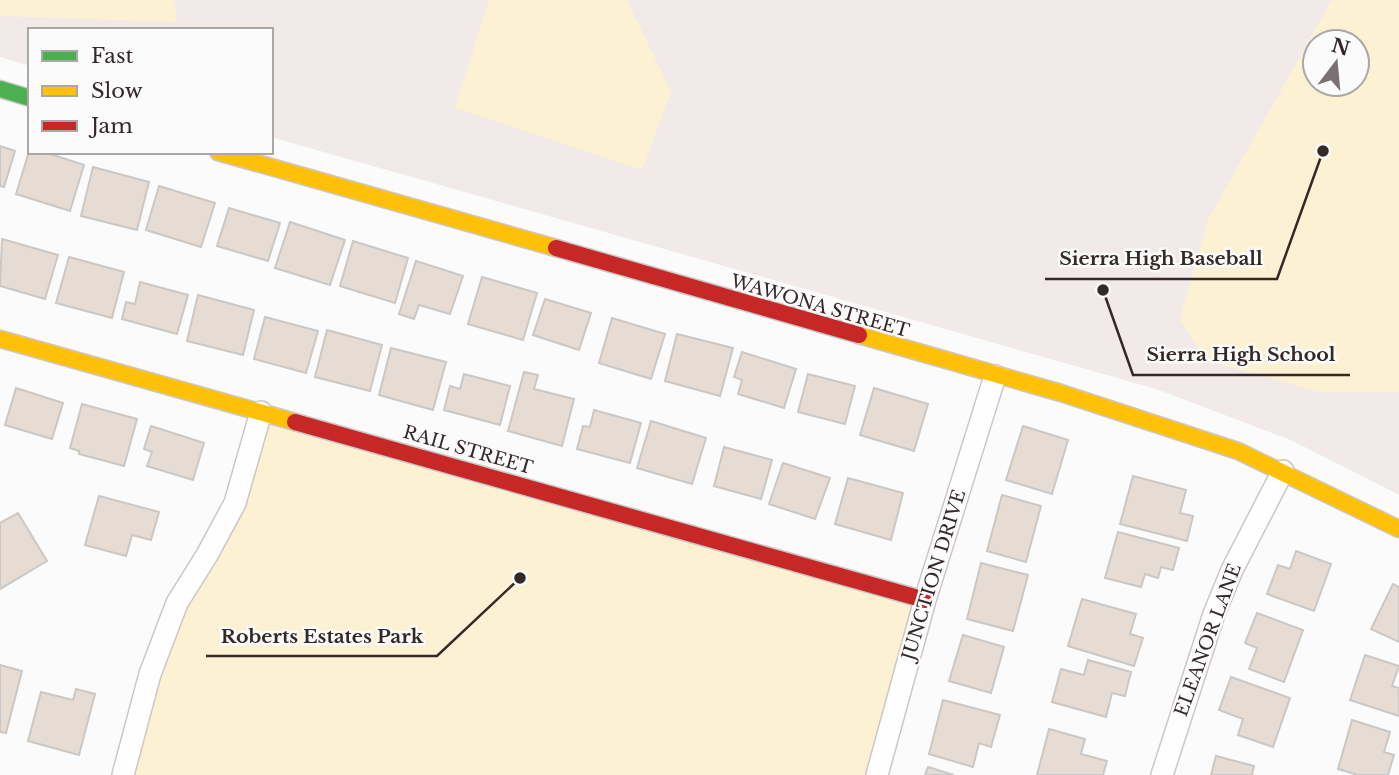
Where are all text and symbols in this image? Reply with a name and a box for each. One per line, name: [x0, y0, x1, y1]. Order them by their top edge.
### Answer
legend: [28, 28, 273, 154]
north arrow: [1301, 28, 1371, 98]
text: N: [1329, 34, 1352, 61]
text: Fast: [91, 43, 133, 69]
text: Slow: [91, 78, 143, 104]
text: Jam: [88, 113, 133, 139]
callout: Sierra High Baseball: [1045, 239, 1277, 279]
text: Sierra High Baseball: [1059, 247, 1263, 270]
street label: WAWONA STREET: [727, 270, 912, 342]
callout: Sierra High School: [1133, 335, 1350, 375]
text: Sierra High School: [1146, 343, 1336, 366]
street label: RAIL STREET: [401, 421, 536, 479]
street label: JUNCTION DRIVE: [897, 487, 970, 665]
street label: ELEANOR LANE: [1170, 561, 1246, 719]
callout: Roberts Estates Park: [206, 616, 437, 656]
text: Roberts Estates Park: [221, 625, 424, 648]

